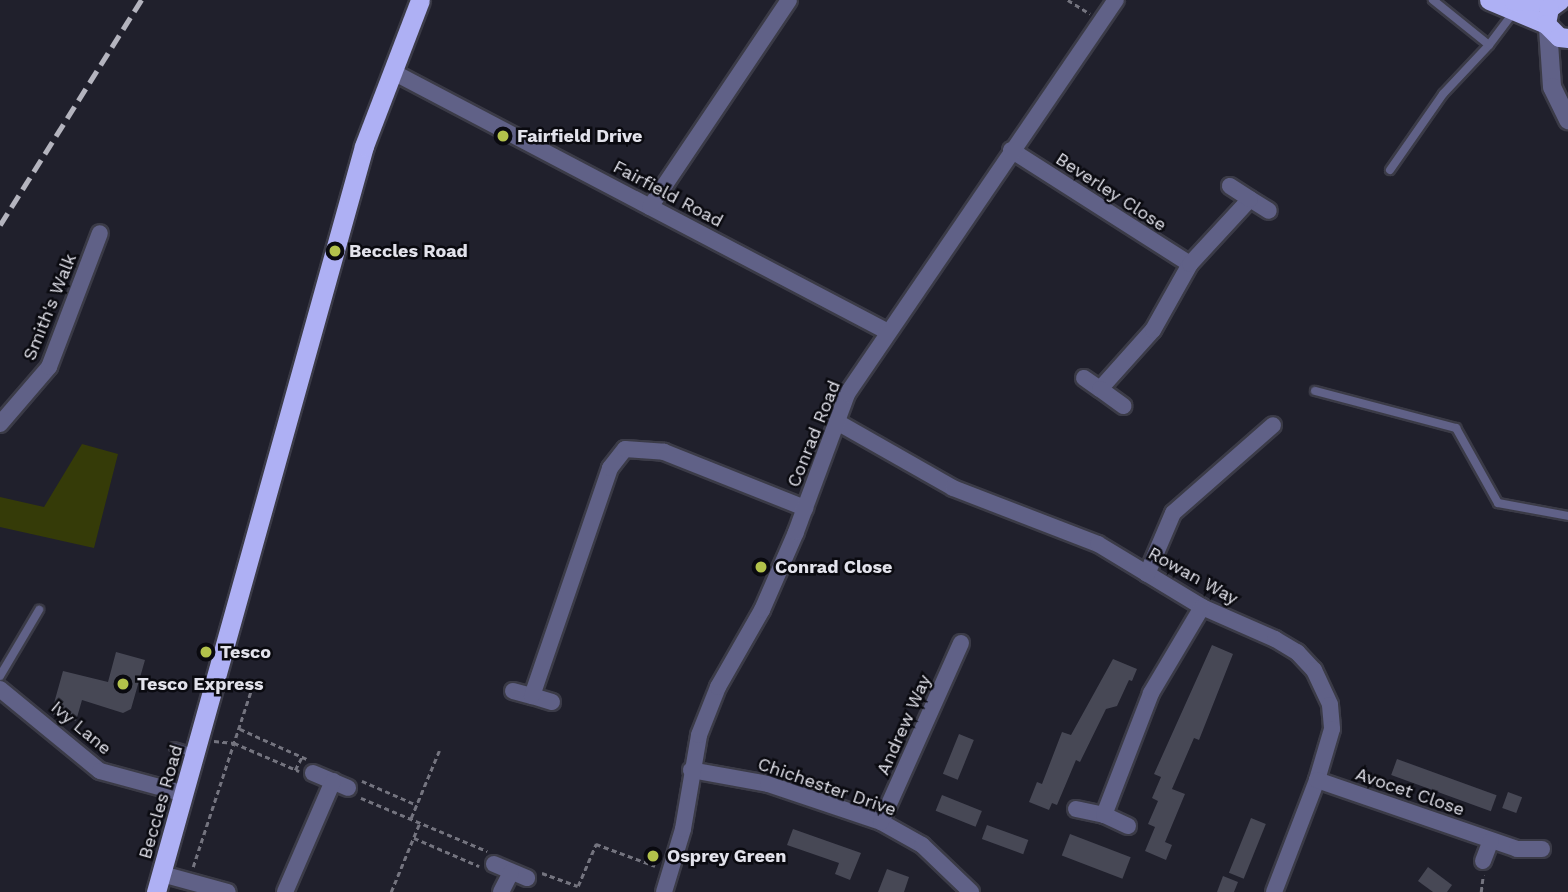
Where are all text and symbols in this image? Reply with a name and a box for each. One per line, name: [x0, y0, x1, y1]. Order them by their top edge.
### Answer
place label: Fairfield Drive: [517, 125, 642, 147]
marker: Fairfield Drive: [495, 128, 511, 144]
street label: Beverley Close: [1051, 148, 1171, 236]
street label: Fairfield Road: [609, 156, 727, 232]
place label: Beccles Road: [349, 240, 468, 262]
marker: Beccles Road: [327, 243, 343, 259]
street label: Smith's Walk: [19, 250, 81, 364]
street label: Conrad Road: [783, 378, 845, 490]
street label: Rowan Way: [1144, 542, 1242, 610]
place label: Conrad Close: [775, 556, 893, 578]
marker: Conrad Close: [753, 559, 769, 575]
place label: Tesco: [220, 641, 271, 663]
marker: Tesco: [198, 644, 214, 660]
street label: Andrew Way: [872, 671, 936, 779]
place label: Tesco Express: [137, 673, 264, 695]
marker: Tesco Express: [115, 676, 131, 692]
street label: Ivy Lane: [46, 696, 116, 760]
street label: Beccles Road: [134, 742, 188, 862]
street label: Chichester Drive: [755, 753, 899, 821]
street label: Avocet Close: [1353, 763, 1467, 821]
place label: Osprey Green: [667, 845, 787, 867]
marker: Osprey Green: [645, 848, 661, 864]

